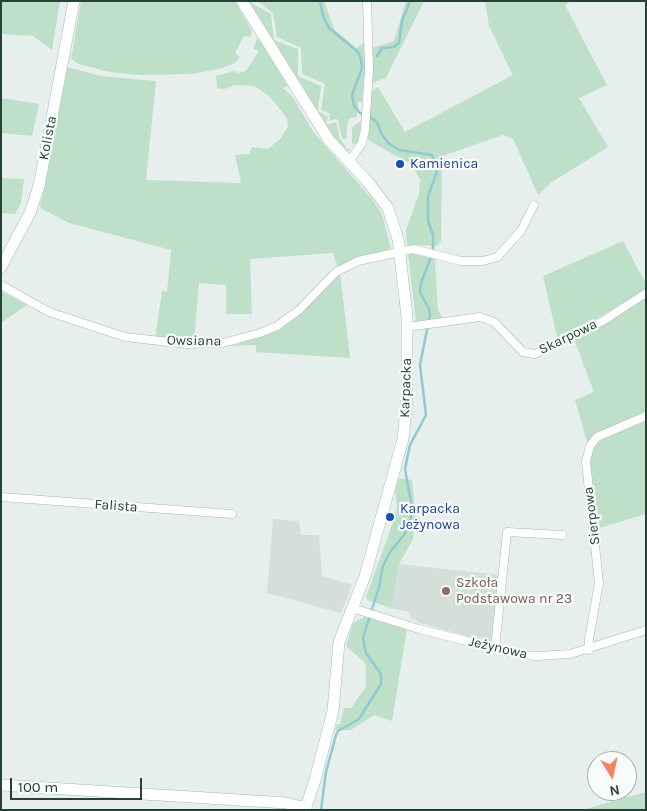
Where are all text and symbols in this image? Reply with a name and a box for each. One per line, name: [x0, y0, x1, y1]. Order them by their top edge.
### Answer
street label: Kolista: [36, 115, 60, 161]
place label: Kamienica: [410, 156, 478, 172]
marker: Kamienica: [394, 158, 406, 170]
street label: Skarpowa: [536, 316, 600, 358]
street label: Owsiana: [167, 332, 221, 350]
street label: Karpacka: [397, 358, 415, 418]
street label: Sierpowa: [580, 486, 604, 546]
street label: Falista: [94, 496, 138, 516]
place label: Karpacka Jeżynowa: [400, 501, 460, 534]
marker: Karpacka Jeżynowa: [384, 511, 396, 523]
place label: Szkoła Podstawowa nr 23: [456, 575, 572, 608]
marker: Szkoła Podstawowa nr 23: [440, 585, 452, 597]
street label: Jeżynowa: [467, 633, 529, 663]
north arrow: [587, 751, 637, 801]
scale bar: [12, 768, 145, 800]
text: 100 m: [18, 778, 58, 796]
text: N: [608, 781, 621, 800]

